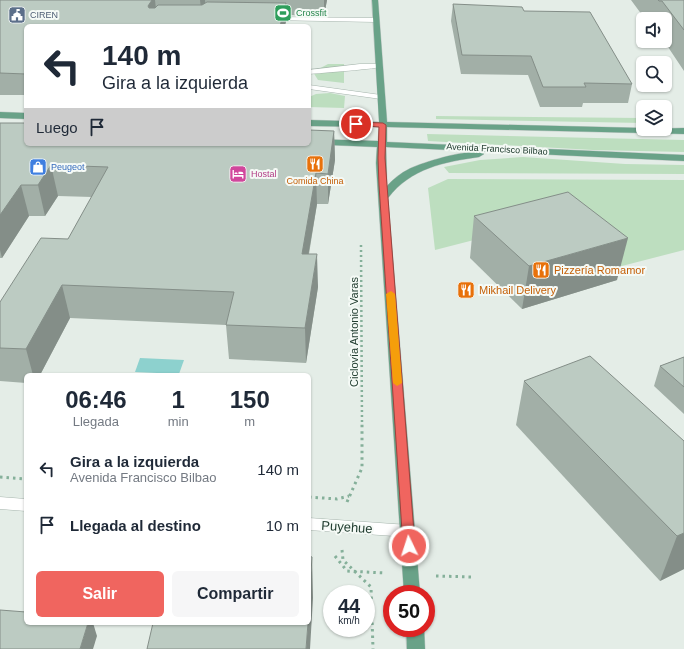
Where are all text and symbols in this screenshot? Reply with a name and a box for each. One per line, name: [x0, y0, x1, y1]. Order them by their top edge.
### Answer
sports icon: Crossfit: [273, 3, 293, 23]
public building icon: CIREN: [7, 5, 27, 25]
place label: Crossfit: [296, 8, 327, 18]
place label: CIREN: [30, 10, 58, 20]
map controls: [636, 12, 672, 136]
button: sound: [636, 12, 672, 48]
icon: left: [36, 40, 88, 92]
text: 140 m: [102, 40, 181, 71]
button: search: [636, 56, 672, 92]
text: Gira a la izquierda: [102, 73, 248, 93]
button: layers: [636, 100, 672, 136]
pin: [339, 107, 373, 141]
icon: arrive: [345, 113, 367, 135]
icon: arrive: [86, 116, 108, 138]
text: Luego: [36, 119, 78, 136]
street label: Avenida Francisco Bilbao: [446, 141, 548, 157]
restaurant icon: Comida China: [305, 154, 325, 174]
shop icon: Peugeot: [28, 157, 48, 177]
place label: Peugeot: [51, 162, 85, 172]
hotel icon: Hostal: [228, 164, 248, 184]
place label: Hostal: [251, 169, 277, 179]
place label: Comida China: [286, 176, 344, 186]
restaurant icon: Pizzería Romamor: [531, 260, 551, 280]
place label: Pizzería Romamor: [554, 264, 645, 276]
street label: Ciclovía Antonio Varas: [348, 277, 360, 387]
restaurant icon: Mikhail Delivery: [456, 280, 476, 300]
place label: Mikhail Delivery: [479, 284, 557, 296]
text: 06:46: [65, 386, 127, 413]
text: 1: [171, 386, 185, 413]
text: 150: [230, 386, 270, 413]
text: Llegada: [73, 414, 119, 429]
text: min: [168, 414, 189, 429]
text: m: [244, 414, 255, 429]
text: Gira a la izquierda: [70, 453, 199, 470]
icon: left: [36, 458, 58, 480]
text: 140 m: [257, 461, 299, 478]
text: Avenida Francisco Bilbao: [70, 470, 216, 485]
icon: arrive: [36, 514, 58, 536]
text: Llegada al destino: [70, 517, 201, 534]
text: 10 m: [266, 517, 299, 534]
street label: Puyehue: [321, 518, 373, 536]
position arrow: [388, 525, 430, 567]
button: Salir: [36, 571, 164, 617]
button: Compartir: [172, 571, 299, 617]
speed limit sign: 50: [383, 585, 435, 637]
text: 44: [338, 595, 360, 617]
text: km/h: [338, 615, 360, 626]

